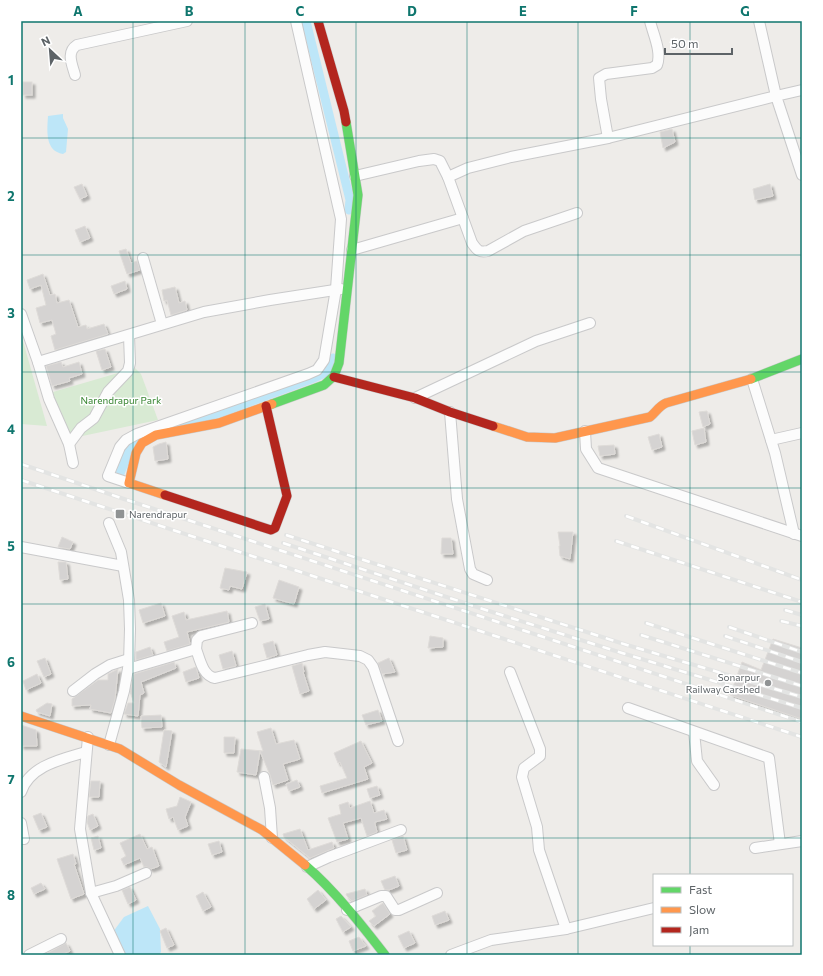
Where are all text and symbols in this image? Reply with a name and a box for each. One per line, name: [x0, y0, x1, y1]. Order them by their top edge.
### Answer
text: A: [73, 3, 83, 19]
text: B: [185, 3, 194, 19]
text: C: [296, 3, 305, 19]
text: D: [407, 3, 417, 19]
text: E: [519, 3, 527, 19]
text: F: [630, 3, 638, 19]
text: G: [740, 3, 750, 19]
north arrow: [30, 30, 70, 70]
scale bar: [665, 30, 732, 56]
text: N: [39, 33, 52, 48]
text: 50 m: [671, 36, 699, 50]
text: 1: [8, 72, 14, 88]
text: 2: [7, 188, 15, 204]
text: 3: [7, 305, 15, 321]
park label: Narendrapur Park: [81, 394, 162, 406]
text: 4: [7, 421, 15, 437]
marker: Narendrapur: [114, 508, 126, 520]
place label: Narendrapur: [129, 508, 187, 520]
text: 5: [7, 538, 15, 554]
text: 6: [7, 654, 15, 670]
place label: Sonarpur Railway Carshed: [686, 671, 760, 695]
marker: Sonarpur Railway Carshed: [763, 678, 773, 688]
text: 7: [7, 771, 15, 787]
legend: [653, 874, 793, 946]
text: Fast: [689, 882, 712, 896]
text: 8: [7, 887, 15, 903]
text: Slow: [689, 902, 716, 916]
text: Jam: [689, 922, 709, 937]

